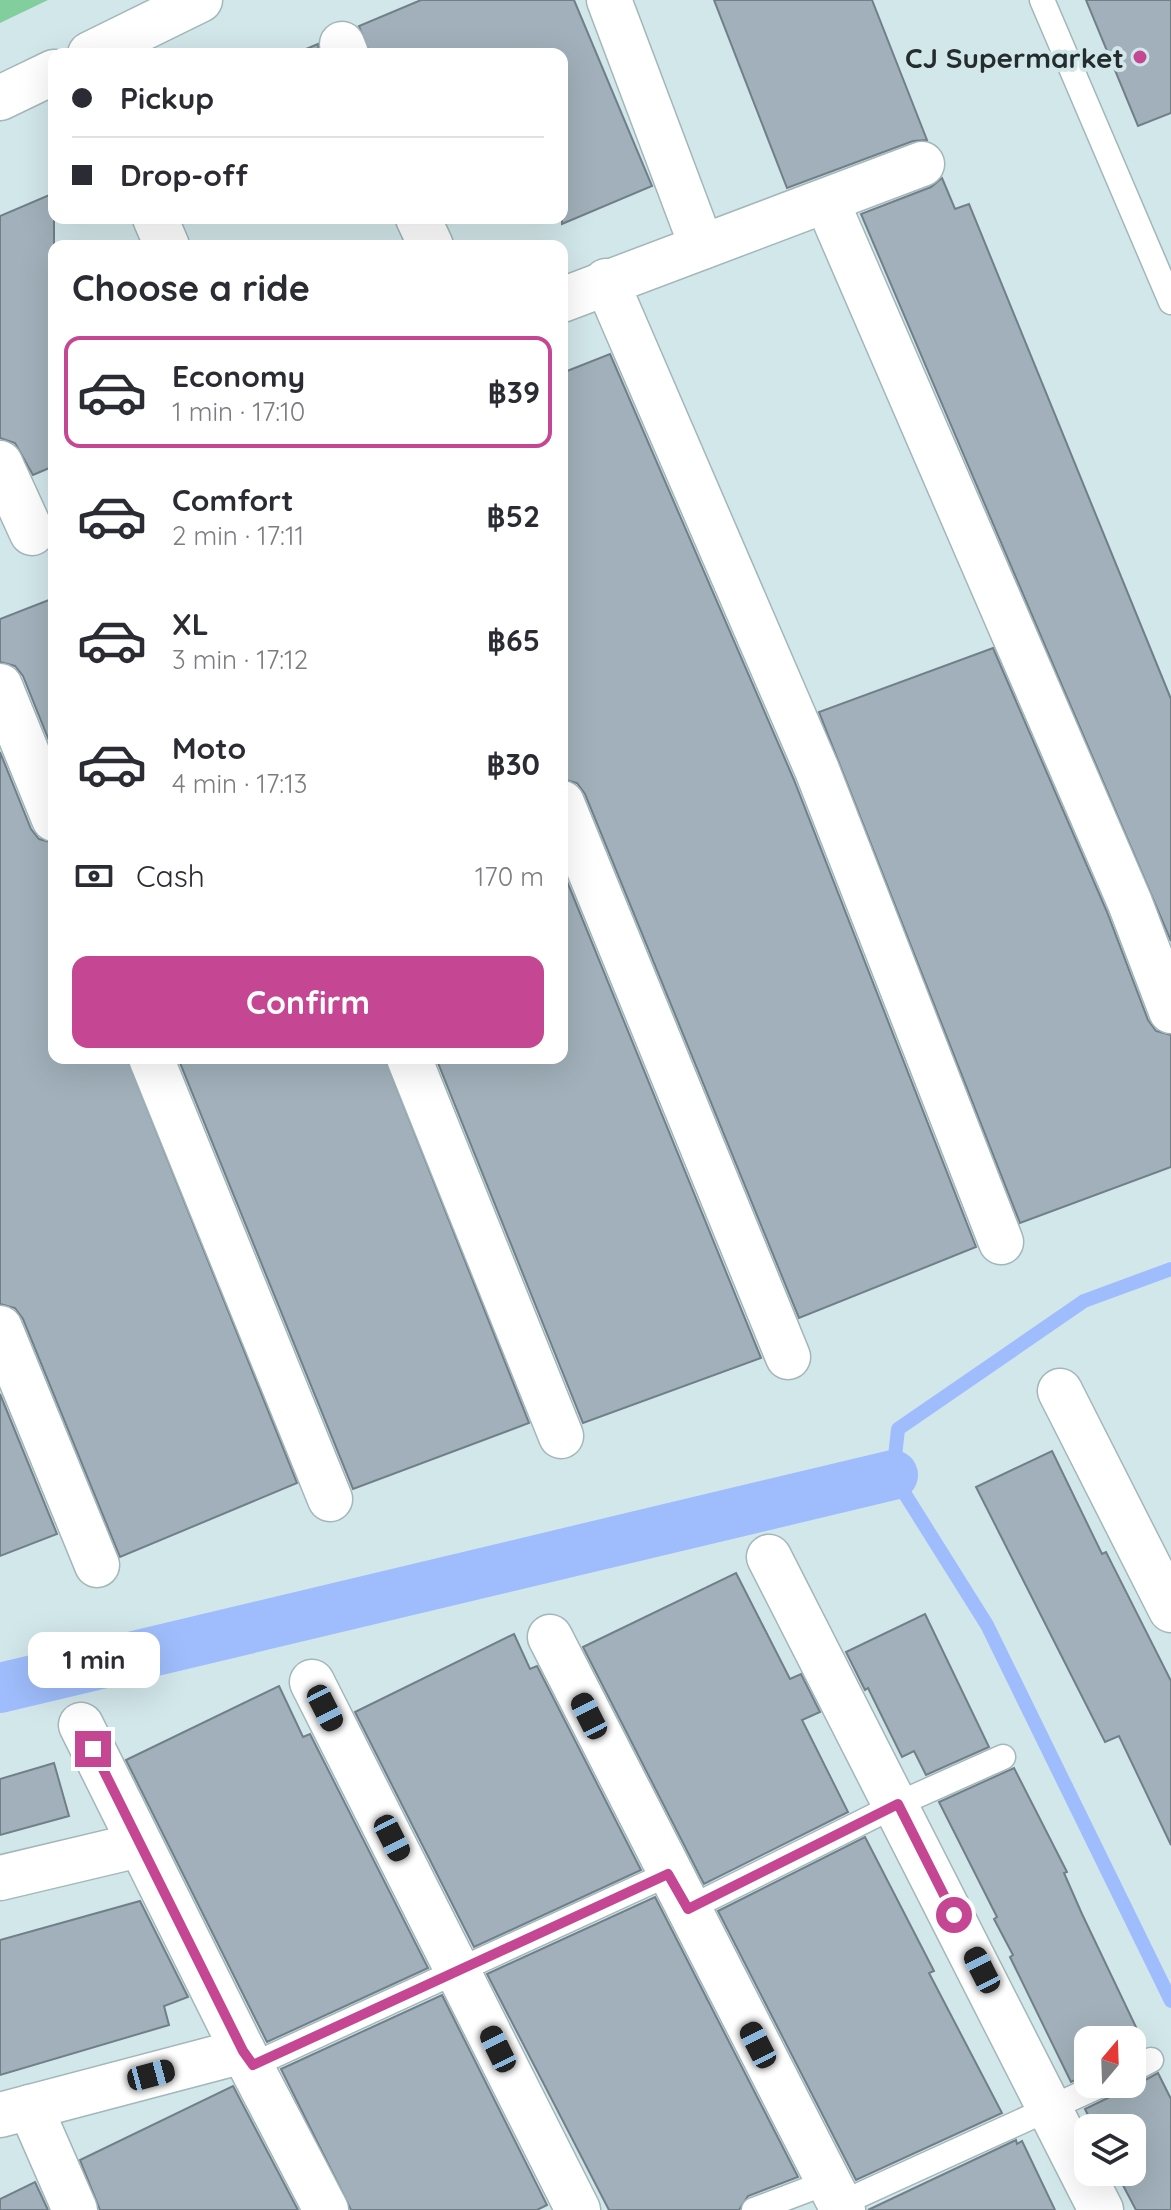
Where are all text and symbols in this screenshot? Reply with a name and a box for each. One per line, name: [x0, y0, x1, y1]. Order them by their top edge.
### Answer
place label: CJ Supermarket: [905, 40, 1124, 75]
marker: CJ Supermarket: [1131, 48, 1149, 66]
text: Pickup: [120, 79, 214, 117]
text: Drop-off: [120, 156, 248, 194]
text: Choose a ride: [72, 265, 310, 310]
icon: car: [76, 356, 148, 428]
text: Economy: [172, 357, 305, 395]
text: ฿39: [488, 373, 540, 411]
text: 1 min · 17:10: [172, 395, 305, 428]
icon: car: [76, 480, 148, 552]
text: Comfort: [172, 481, 293, 519]
text: ฿52: [487, 497, 540, 535]
text: 2 min · 17:11: [172, 519, 304, 552]
icon: car: [76, 604, 148, 676]
text: XL: [172, 605, 209, 643]
text: ฿65: [487, 621, 540, 659]
text: 3 min · 17:12: [172, 643, 308, 676]
icon: car: [76, 728, 148, 800]
text: Moto: [172, 729, 246, 767]
text: ฿30: [486, 745, 540, 783]
text: 4 min · 17:13: [172, 767, 307, 800]
icon: cash: [72, 854, 116, 898]
text: Cash: [136, 857, 205, 895]
text: 170 m: [475, 860, 544, 893]
button: Confirm: [72, 956, 544, 1048]
callout: 1 min: [27, 1633, 159, 1689]
text: 1 min: [63, 1643, 126, 1676]
car: [303, 1681, 347, 1735]
car: [567, 1689, 611, 1743]
route end: [75, 1731, 111, 1767]
car: [370, 1811, 414, 1865]
route start: [936, 1897, 972, 1933]
car: [960, 1943, 1004, 1997]
car: [736, 2018, 780, 2072]
car: [477, 2022, 519, 2076]
north arrow: [1074, 2026, 1146, 2098]
map controls: [1074, 2026, 1146, 2186]
car: [125, 2057, 177, 2093]
button: layers: [1074, 2114, 1146, 2186]

